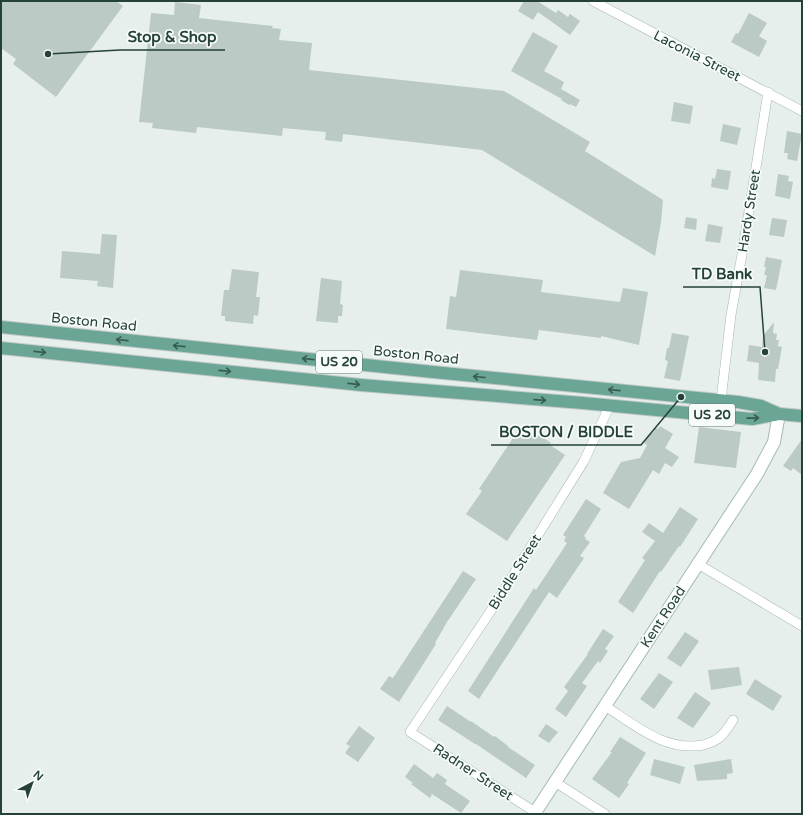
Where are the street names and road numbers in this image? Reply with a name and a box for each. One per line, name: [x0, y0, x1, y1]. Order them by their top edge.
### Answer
street label: Laconia Street: [651, 27, 744, 86]
street label: Hardy Street: [734, 168, 764, 254]
street label: Boston Road: [50, 309, 138, 335]
street label: Boston Road: [372, 342, 460, 368]
road number: US 20: [316, 351, 362, 373]
road number: US 20: [689, 404, 735, 426]
street label: Biddle Street: [485, 531, 545, 613]
street label: Kent Road: [637, 583, 689, 651]
street label: Radner Street: [430, 740, 517, 805]

